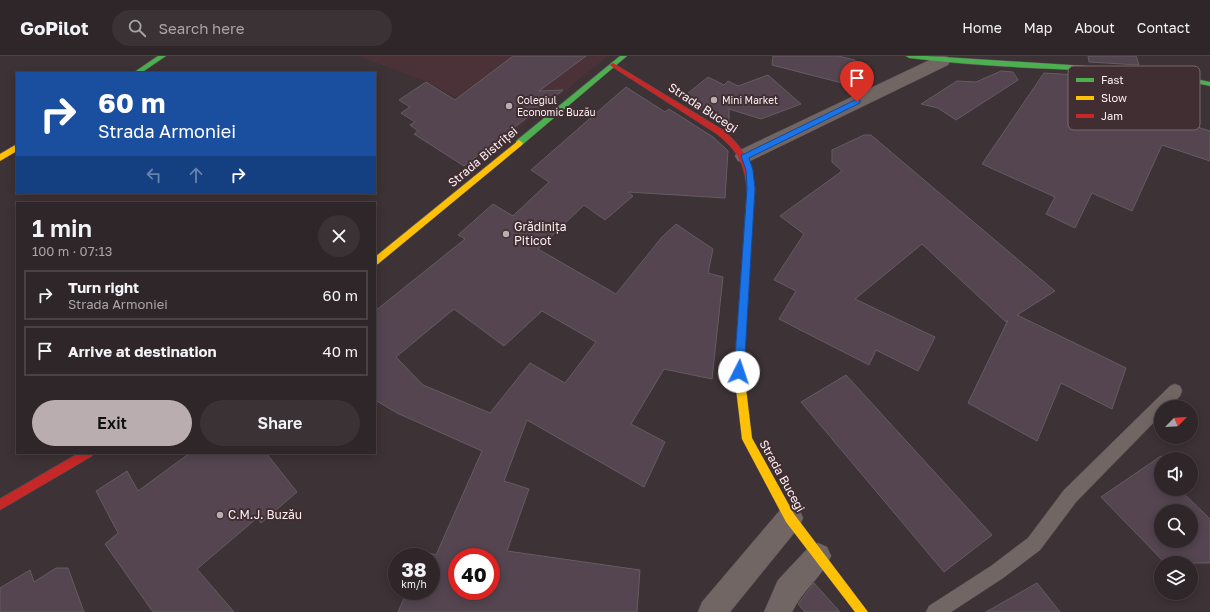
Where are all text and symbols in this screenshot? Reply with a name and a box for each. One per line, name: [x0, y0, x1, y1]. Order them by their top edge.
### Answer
search box: [112, 10, 392, 46]
text: GoPilot: [20, 16, 88, 39]
icon: search: [126, 17, 148, 39]
text: Search here: [158, 19, 244, 37]
text: Home: [962, 19, 1002, 36]
text: Map: [1024, 19, 1052, 36]
text: About: [1074, 19, 1115, 36]
text: Contact: [1137, 19, 1190, 36]
pin: [840, 61, 874, 102]
legend: [1068, 66, 1200, 130]
icon: arrive: [846, 67, 868, 89]
text: Fast: [1101, 73, 1124, 86]
street label: Strada Bucegi: [666, 79, 741, 136]
text: 60 m: [98, 86, 165, 119]
icon: right: [32, 88, 84, 140]
text: Slow: [1101, 91, 1127, 104]
place label: Colegiul Economic Buzău: [517, 94, 596, 118]
place label: Mini Market: [722, 94, 778, 106]
marker: Mini Market: [709, 95, 719, 105]
marker: Colegiul Economic Buzău: [504, 101, 514, 111]
text: Jam: [1101, 109, 1123, 122]
text: Strada Armoniei: [98, 120, 236, 142]
street label: Strada Bistriței: [445, 123, 520, 190]
icon: left: [143, 164, 165, 186]
icon: ahead: [185, 164, 207, 186]
icon: right: [227, 164, 249, 186]
text: 1 min: [32, 213, 92, 242]
button: close: [318, 215, 360, 257]
place label: Grădinița Piticot: [514, 219, 567, 248]
marker: Grădinița Piticot: [501, 229, 511, 239]
text: 100 m · 07:13: [32, 243, 112, 259]
text: Turn right: [68, 278, 139, 296]
icon: right: [34, 284, 56, 306]
text: 60 m: [323, 286, 358, 304]
text: Strada Armoniei: [68, 296, 168, 312]
icon: arrive: [34, 340, 56, 362]
text: Arrive at destination: [68, 342, 217, 360]
text: 40 m: [323, 342, 358, 360]
position arrow: [718, 351, 760, 393]
button: Exit: [32, 400, 192, 446]
button: Share: [200, 400, 360, 446]
north arrow: [1154, 400, 1198, 444]
map controls: [1154, 400, 1198, 600]
street label: Strada Bucegi: [756, 437, 808, 514]
button: sound: [1154, 452, 1198, 496]
button: search: [1154, 504, 1198, 548]
place label: C.M.J. Buzău: [228, 507, 302, 522]
marker: C.M.J. Buzău: [215, 510, 225, 520]
speed limit sign: 40: [448, 548, 500, 600]
button: layers: [1154, 556, 1198, 600]
text: 38: [401, 557, 426, 581]
text: km/h: [401, 578, 427, 590]

